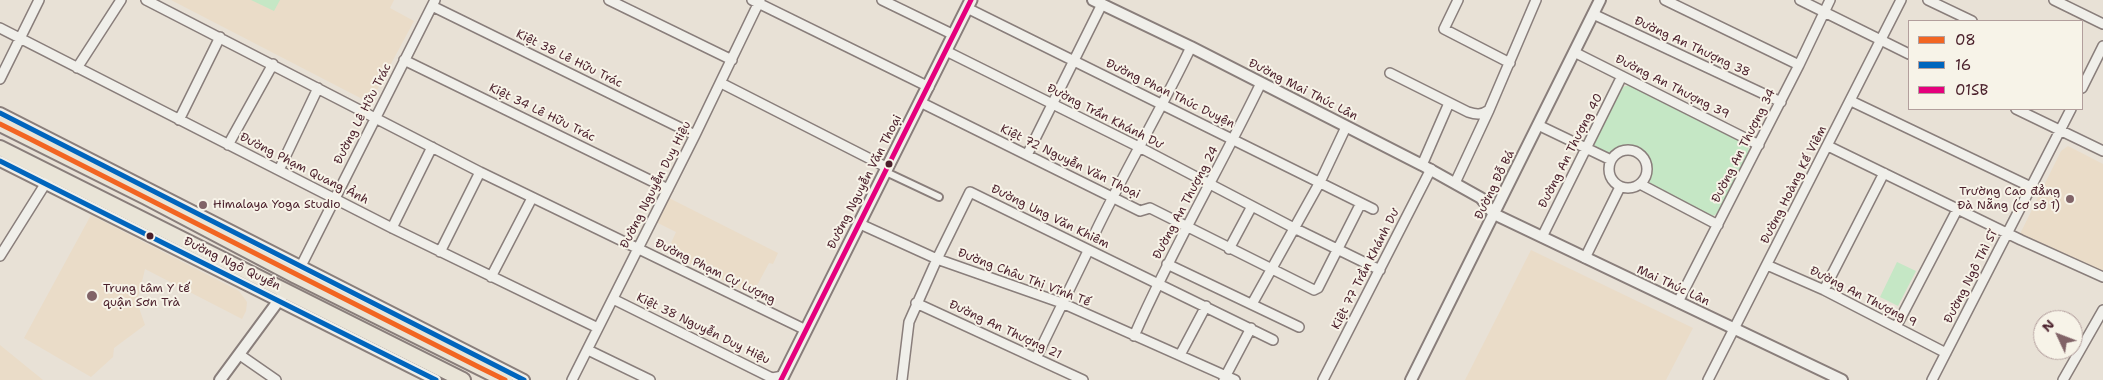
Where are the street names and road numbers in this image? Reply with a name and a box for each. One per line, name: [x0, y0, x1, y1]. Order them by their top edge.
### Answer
street label: Đường An Thượng 38: [1632, 14, 1752, 80]
street label: Kiệt 38 Lê Hữu Trác: [513, 27, 625, 91]
street label: Đường An Thượng 39: [1613, 52, 1731, 122]
street label: Đường Phan Thúc Duyện: [1103, 56, 1237, 132]
street label: Đường Mai Thúc Lân: [1246, 56, 1360, 124]
street label: Đường Lê Hữu Trác: [331, 61, 395, 167]
street label: Kiệt 34 Lê Hữu Trác: [486, 81, 598, 145]
street label: Đường Trần Khánh Dư: [1044, 81, 1166, 153]
street label: Đường An Thượng 34: [1709, 87, 1779, 205]
street label: Đường An Thượng 40: [1536, 91, 1606, 211]
street label: Đường Nguyễn Văn Thoại: [825, 112, 905, 252]
street label: Đường Nguyễn Duy Hiệu: [618, 119, 694, 251]
street label: Kiệt 72 Nguyễn Văn Thoại: [998, 122, 1142, 202]
street label: Đường Hoàng Kế Viêm: [1758, 124, 1830, 246]
street label: Đường Phạm Quang Ảnh: [237, 130, 371, 208]
street label: Đường An Thượng 24: [1150, 144, 1222, 262]
street label: Đường Đỗ Bá: [1472, 148, 1518, 222]
street label: Đường Ung Văn Khiêm: [988, 182, 1112, 252]
street label: Kiệt 77 Trần Khánh Dư: [1329, 206, 1403, 332]
street label: Đường Ngô Thì Sĩ: [1941, 228, 2001, 326]
street label: Đường Ngô Quyền: [181, 234, 283, 294]
street label: Đường Phạm Cự Lượng: [652, 237, 778, 307]
street label: Đường Châu Thị Vĩnh Tế: [955, 246, 1093, 310]
street label: Mai Thúc Lân: [1634, 263, 1712, 309]
street label: Đường An Thượng 9: [1807, 264, 1919, 330]
street label: Kiệt 38 Nguyễn Duy Hiệu: [634, 290, 772, 368]
street label: Đường An Thượng 21: [946, 298, 1064, 362]

